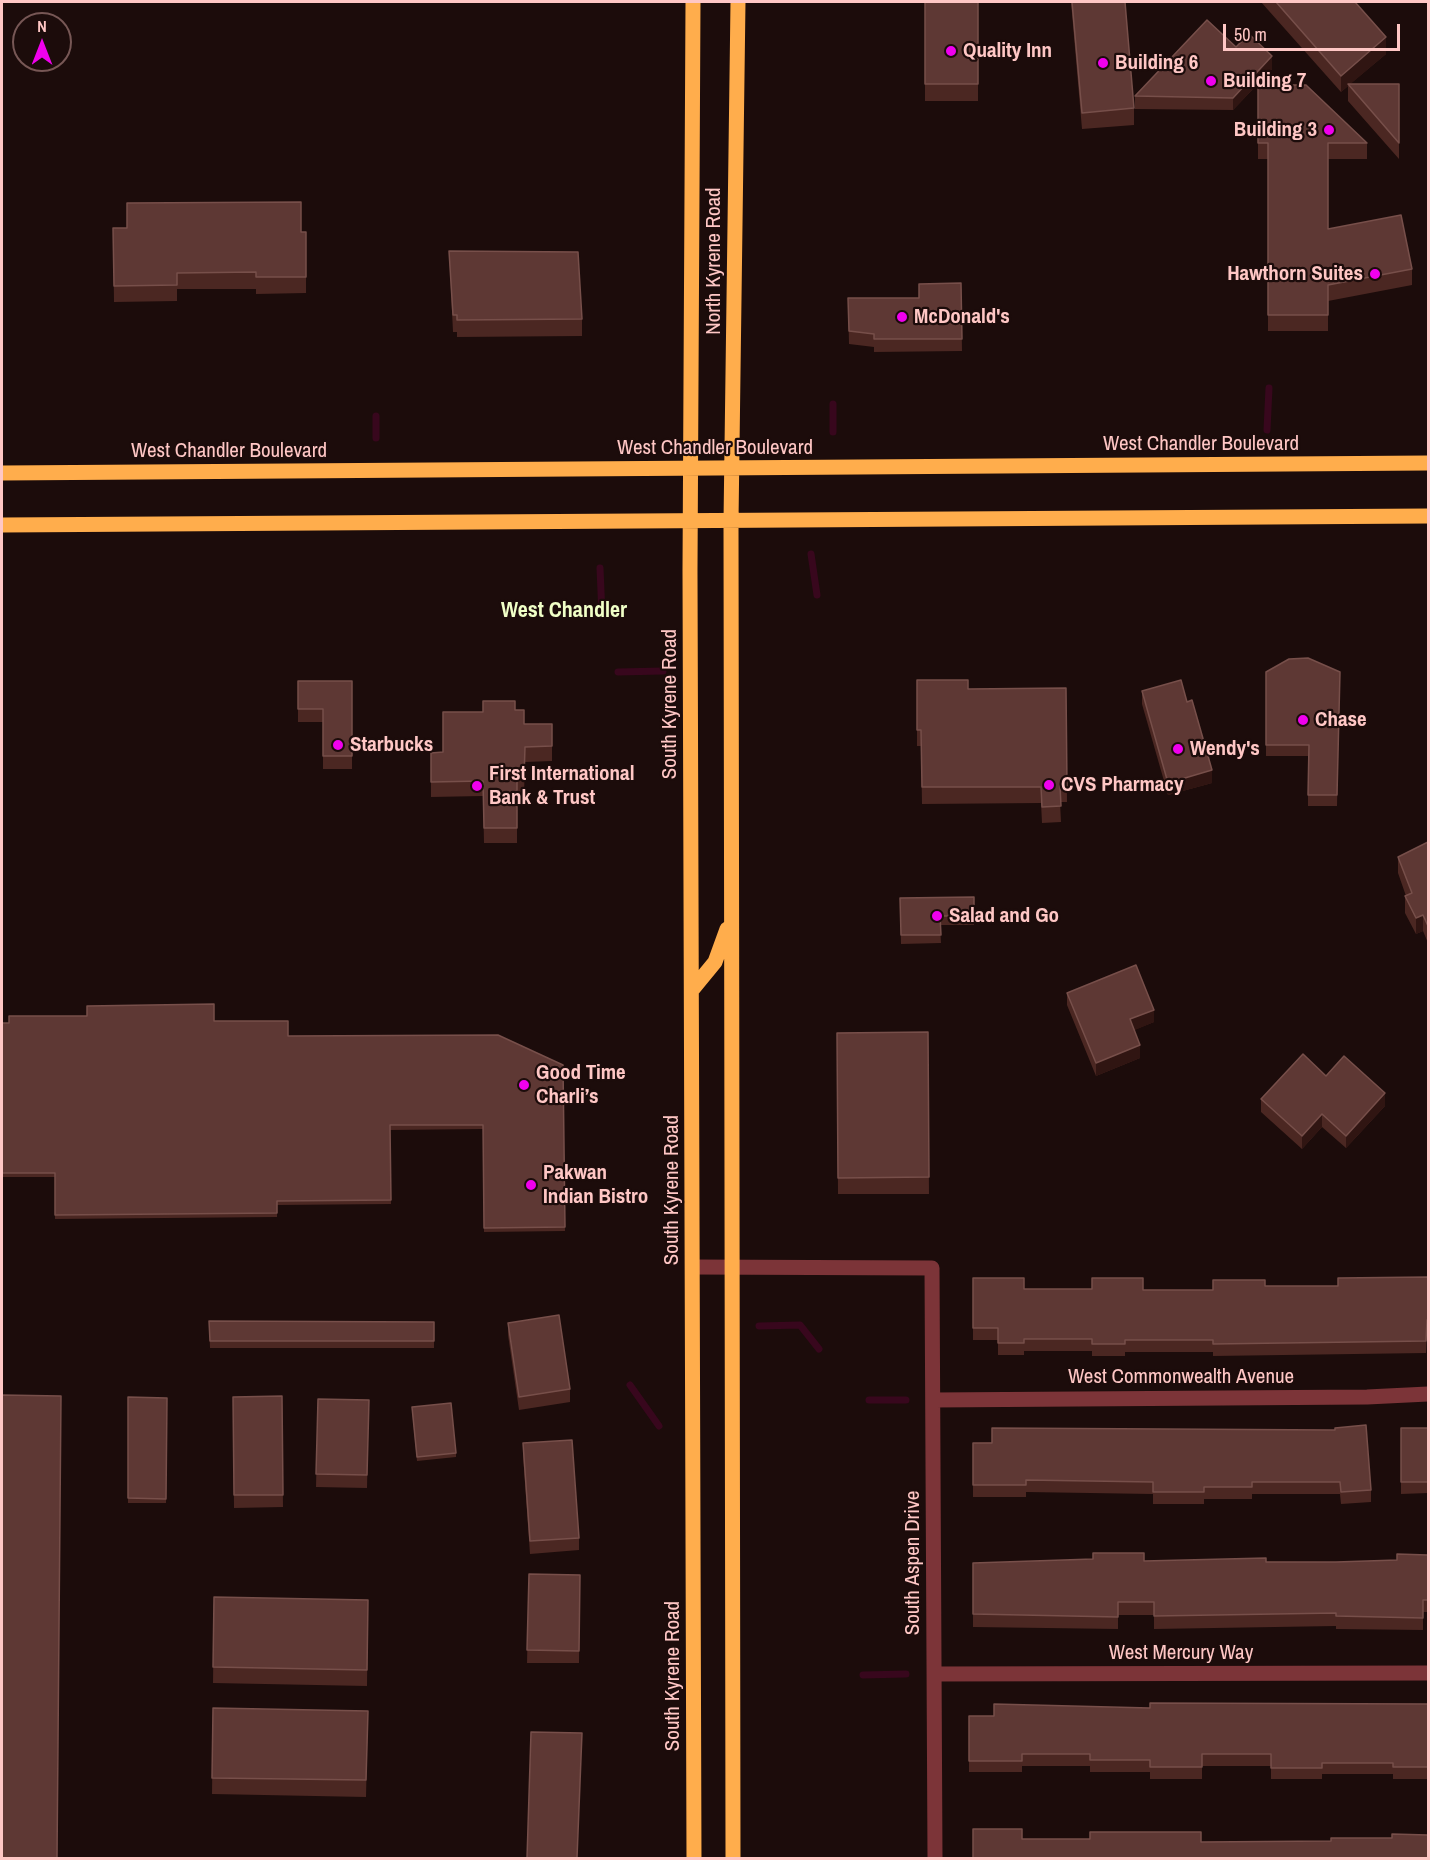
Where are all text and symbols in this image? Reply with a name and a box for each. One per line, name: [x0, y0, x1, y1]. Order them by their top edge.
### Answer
north arrow: [12, 12, 72, 72]
scale bar: [1226, 12, 1403, 50]
text: N: [37, 15, 47, 37]
text: 50 m: [1234, 22, 1267, 47]
place label: Quality Inn: [963, 38, 1052, 64]
marker: Quality Inn: [944, 44, 958, 58]
place label: Building 6: [1115, 50, 1198, 76]
marker: Building 6: [1096, 56, 1110, 70]
place label: Building 7: [1223, 68, 1306, 94]
marker: Building 7: [1204, 74, 1218, 88]
place label: Building 3: [1234, 117, 1317, 143]
marker: Building 3: [1322, 123, 1336, 137]
street label: North Kyrene Road: [701, 187, 727, 335]
place label: Hawthorn Suites: [1227, 261, 1363, 287]
marker: Hawthorn Suites: [1368, 267, 1382, 281]
place label: McDonald's: [914, 304, 1010, 330]
marker: McDonald's: [895, 310, 909, 324]
street label: West Chandler Boulevard: [1103, 431, 1299, 457]
street label: West Chandler Boulevard: [617, 435, 813, 461]
street label: West Chandler Boulevard: [131, 438, 327, 464]
district label: West Chandler: [501, 598, 627, 624]
street label: South Kyrene Road: [657, 629, 683, 779]
place label: Chase: [1315, 707, 1367, 733]
marker: Chase: [1296, 713, 1310, 727]
place label: Starbucks: [350, 732, 433, 758]
place label: Wendy's: [1190, 736, 1260, 762]
marker: Starbucks: [331, 738, 345, 752]
marker: Wendy's: [1171, 742, 1185, 756]
place label: First International Bank & Trust: [489, 761, 634, 811]
place label: CVS Pharmacy: [1061, 772, 1184, 798]
marker: CVS Pharmacy: [1042, 778, 1056, 792]
marker: First International Bank & Trust: [470, 779, 484, 793]
place label: Salad and Go: [949, 903, 1059, 929]
marker: Salad and Go: [930, 909, 944, 923]
place label: Good Time Charli’s: [536, 1060, 626, 1110]
marker: Good Time Charli’s: [517, 1078, 531, 1092]
street label: South Kyrene Road: [659, 1115, 685, 1265]
place label: Pakwan Indian Bistro: [543, 1160, 648, 1210]
marker: Pakwan Indian Bistro: [524, 1178, 538, 1192]
street label: West Commonwealth Avenue: [1068, 1364, 1294, 1390]
street label: South Aspen Drive: [900, 1491, 926, 1635]
street label: South Kyrene Road: [660, 1601, 686, 1751]
street label: West Mercury Way: [1109, 1640, 1253, 1666]

